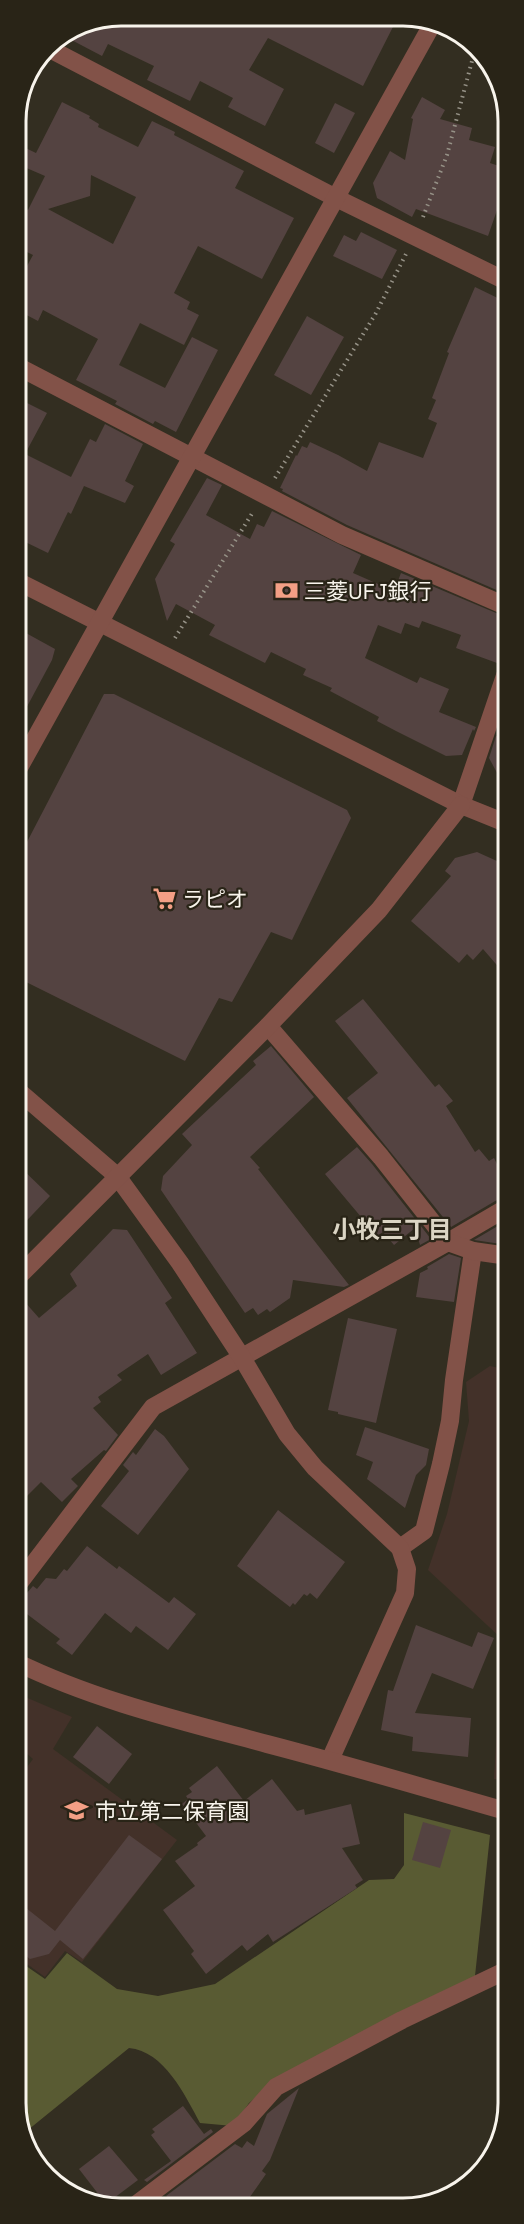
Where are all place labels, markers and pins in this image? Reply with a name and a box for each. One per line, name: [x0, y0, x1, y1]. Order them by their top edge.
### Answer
place label: 三菱UFJ銀行: [304, 577, 432, 605]
bank icon: 三菱UFJ銀行: [273, 578, 299, 604]
place label: ラピオ: [182, 885, 248, 913]
supermarket icon: ラピオ: [151, 886, 177, 912]
place label: 市立第二保育園: [95, 1797, 249, 1825]
school or university icon: 市立第二保育園: [64, 1798, 90, 1824]

